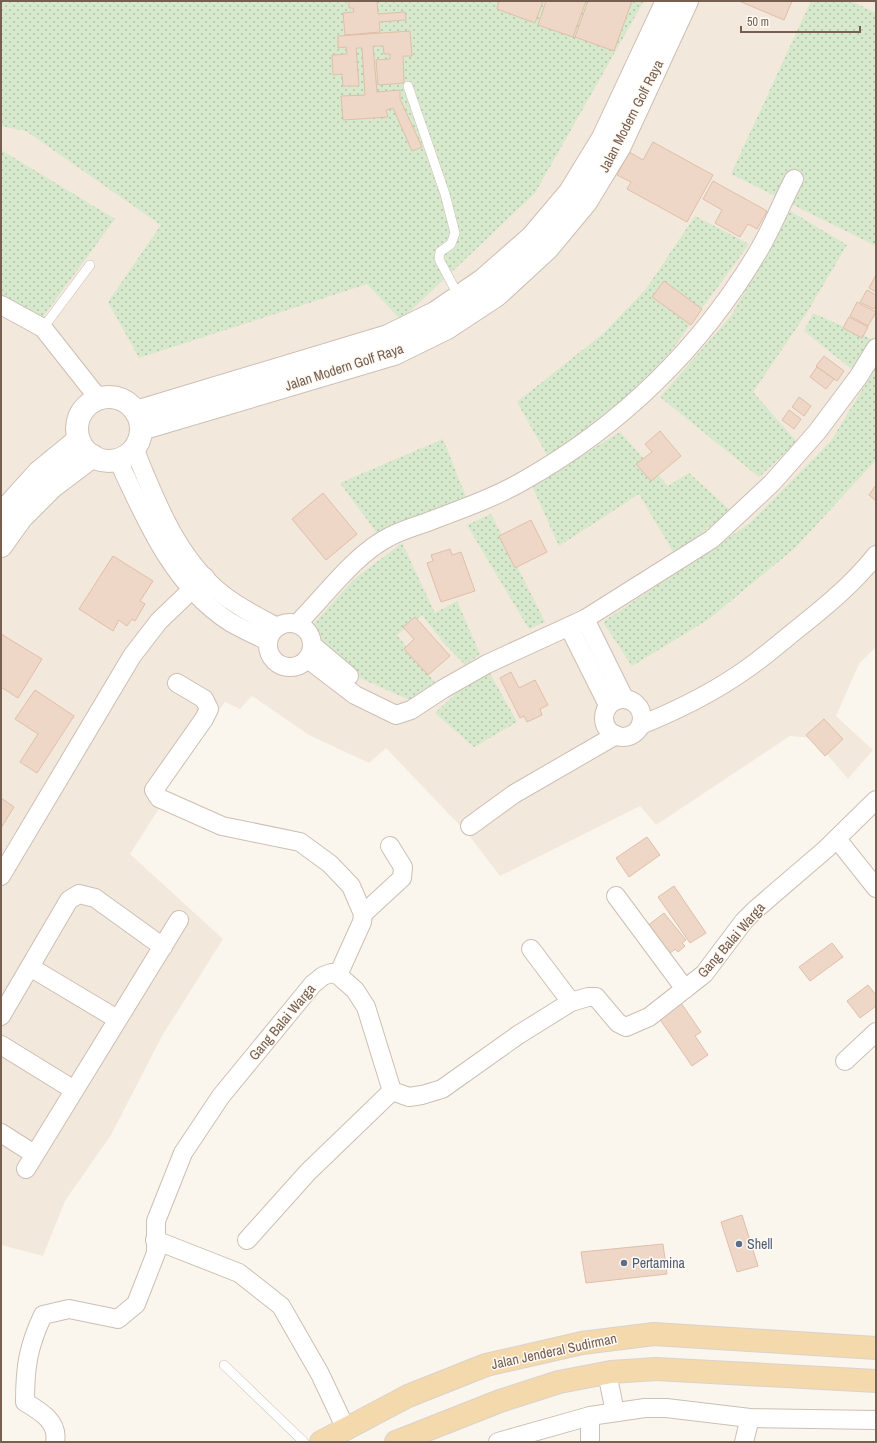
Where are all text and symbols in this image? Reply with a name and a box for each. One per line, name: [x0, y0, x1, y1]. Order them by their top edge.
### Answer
scale bar: [741, 8, 860, 34]
text: 50 m: [747, 14, 769, 30]
street label: Jalan Modern Golf Raya: [595, 56, 667, 175]
street label: Jalan Modern Golf Raya: [282, 339, 406, 395]
street label: Gang Balai Warga: [693, 898, 769, 981]
street label: Gang Balai Warga: [245, 980, 320, 1064]
place label: Shell: [747, 1235, 773, 1253]
marker: Shell: [734, 1239, 744, 1249]
place label: Pertamina: [632, 1254, 686, 1272]
marker: Pertamina: [619, 1258, 629, 1268]
street label: Jalan Jenderal Sudirman: [490, 1329, 618, 1373]

